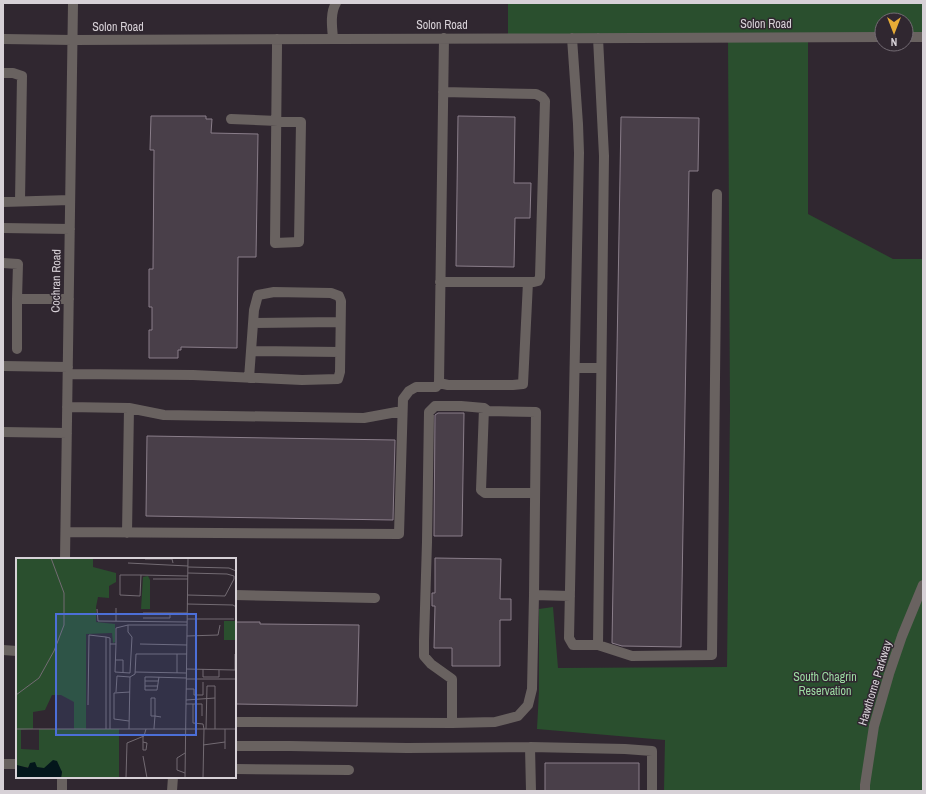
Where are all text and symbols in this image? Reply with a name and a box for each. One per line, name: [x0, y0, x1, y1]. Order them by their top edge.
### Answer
north arrow: [874, 12, 914, 52]
street label: Solon Road: [740, 16, 792, 32]
street label: Solon Road: [416, 17, 468, 33]
street label: Solon Road: [92, 19, 144, 35]
text: N: [891, 35, 897, 49]
street label: Cochran Road: [47, 249, 65, 313]
inset map: [16, 558, 236, 778]
street label: Hawthorne Parkway: [854, 638, 896, 727]
park label: South Chagrin Reservation: [793, 669, 857, 699]

